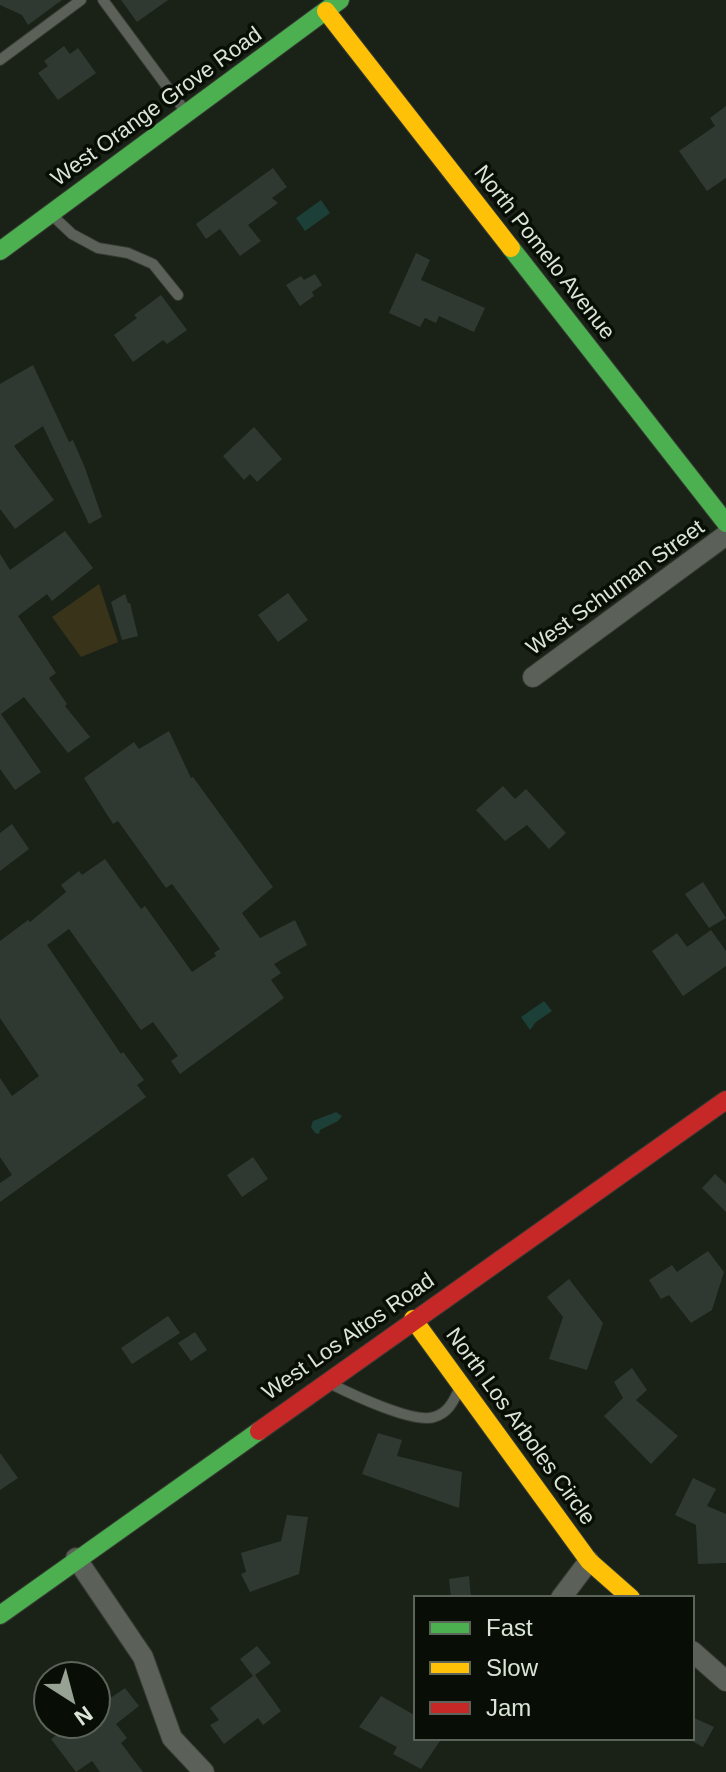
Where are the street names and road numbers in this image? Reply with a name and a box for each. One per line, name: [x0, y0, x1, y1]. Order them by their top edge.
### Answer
street label: West Orange Grove Road: [46, 21, 266, 191]
street label: North Pomelo Avenue: [469, 160, 621, 344]
street label: West Schuman Street: [521, 514, 709, 660]
street label: West Los Altos Road: [257, 1267, 439, 1405]
street label: North Los Arboles Circle: [441, 1323, 601, 1529]

